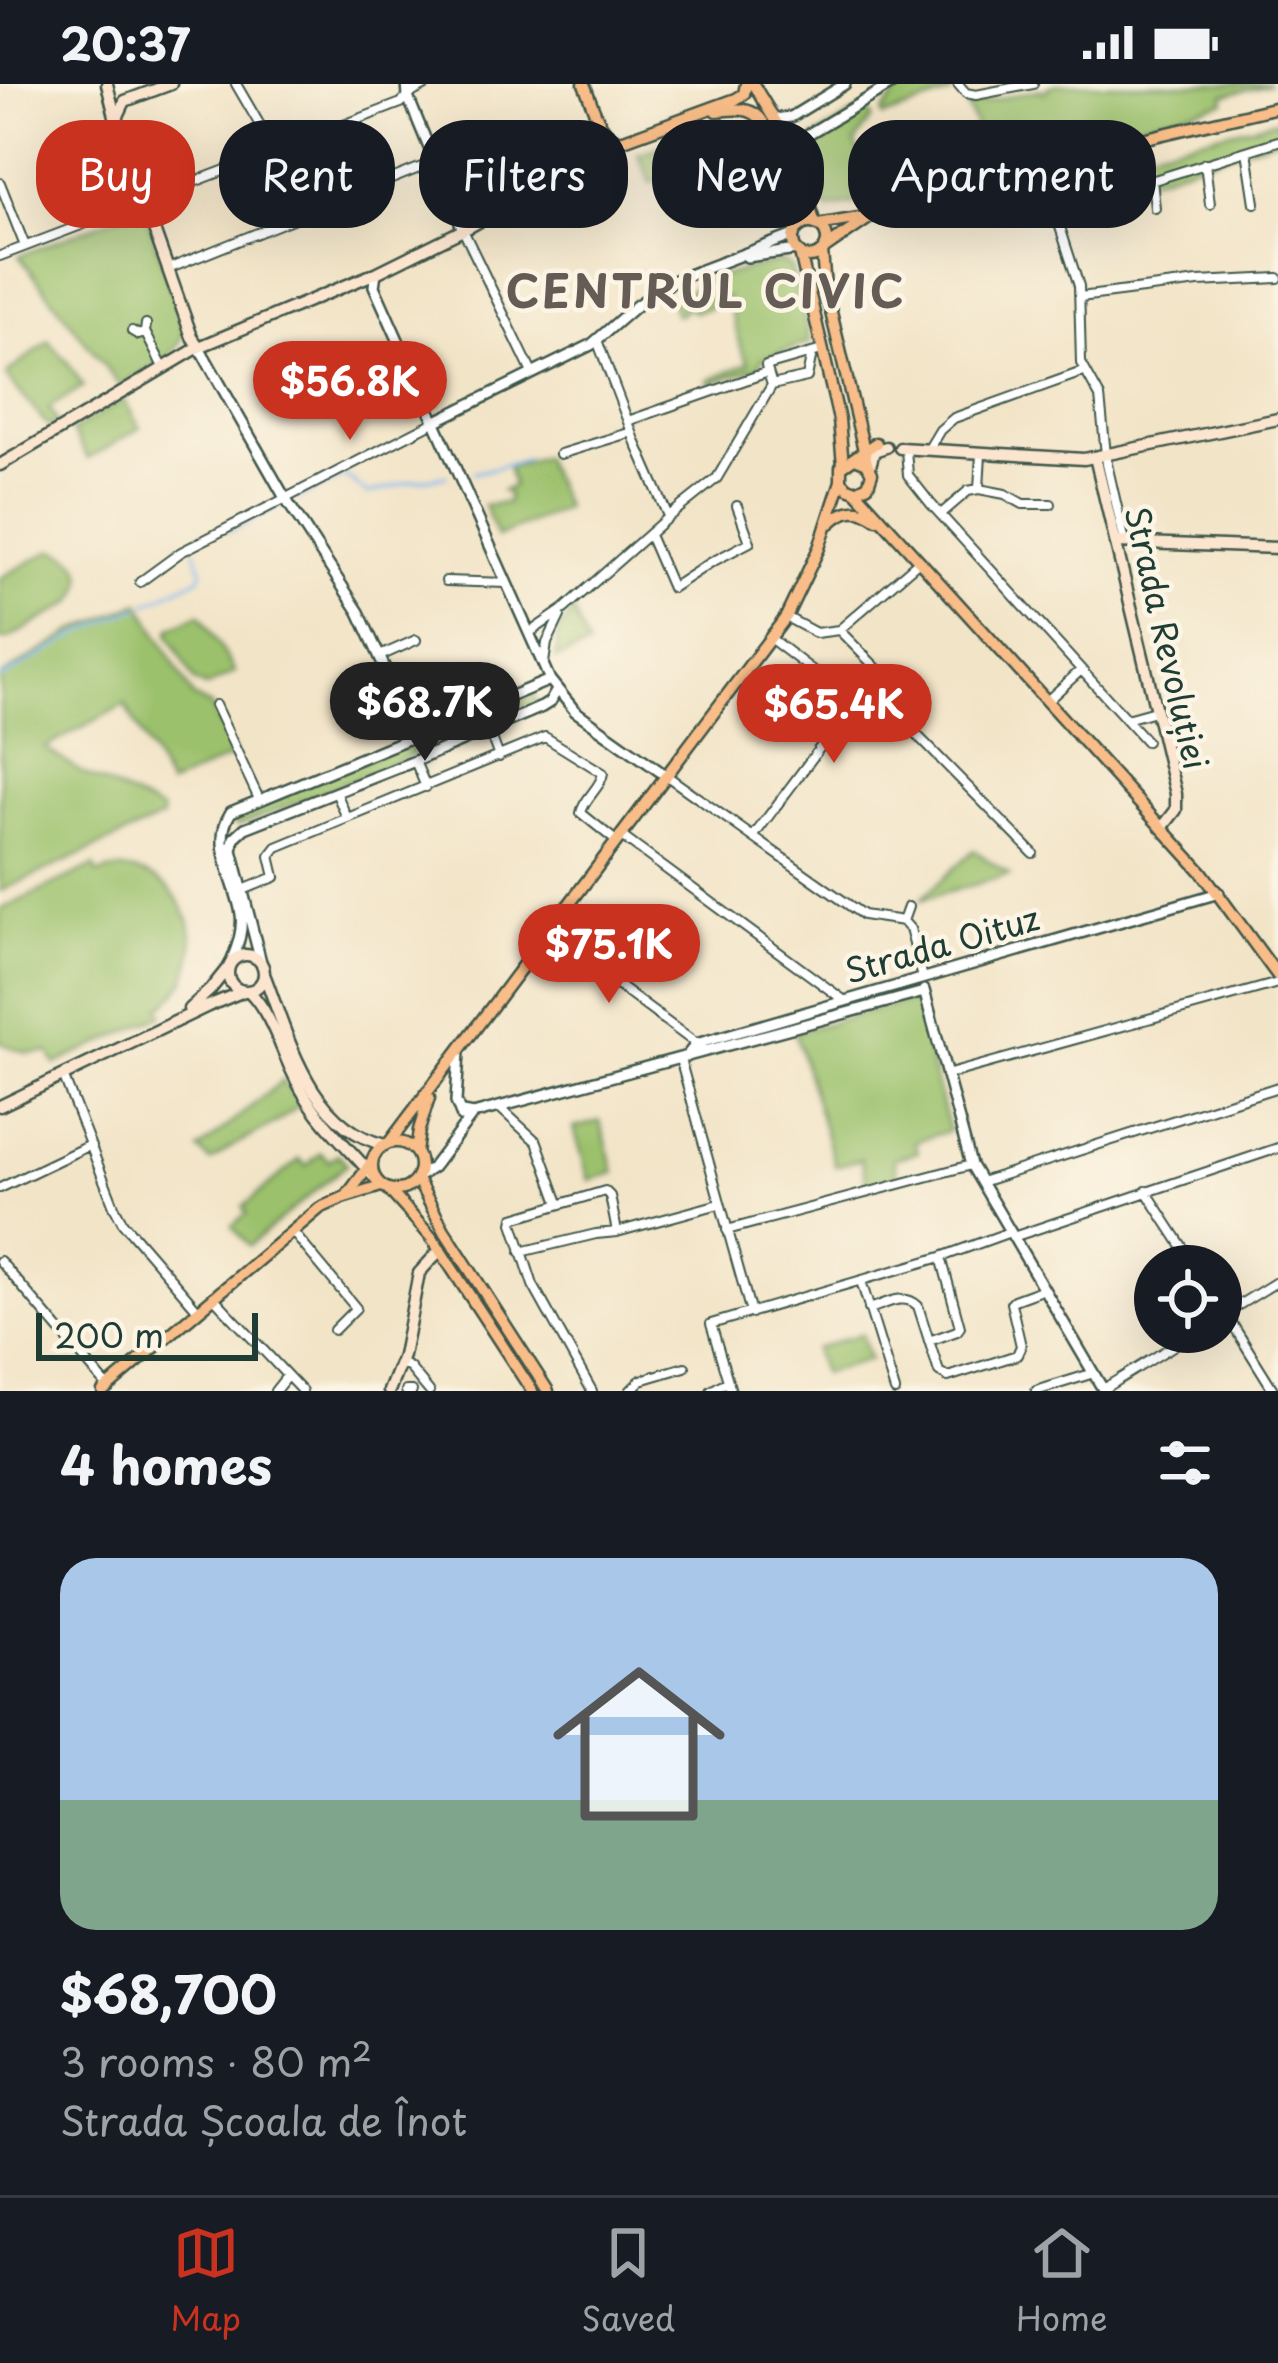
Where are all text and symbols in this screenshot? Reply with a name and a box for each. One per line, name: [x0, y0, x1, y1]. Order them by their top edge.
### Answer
text: 20:37: [60, 8, 190, 76]
chip: Buy: [36, 120, 195, 228]
chip: Rent: [219, 120, 395, 228]
chip: Filters: [419, 120, 628, 228]
chip: New: [652, 120, 824, 228]
chip: Apartment: [848, 120, 1156, 228]
district label: CENTRUL CIVIC: [505, 255, 907, 323]
pin: $56.8K: [252, 341, 448, 443]
text: $56.8K: [280, 350, 420, 409]
street label: Strada Revoluției: [1113, 501, 1223, 774]
pin: $68.7K: [327, 662, 523, 764]
pin: $65.4K: [736, 664, 932, 766]
text: $68.7K: [357, 671, 493, 730]
text: $65.4K: [764, 673, 904, 732]
street label: Strada Oituz: [838, 891, 1045, 995]
pin: $75.1K: [511, 904, 707, 1006]
text: $75.1K: [545, 913, 673, 972]
map controls: [1134, 1245, 1242, 1353]
button: locate: [1134, 1245, 1242, 1353]
scale bar: [36, 1307, 258, 1360]
text: 200 m: [54, 1309, 164, 1359]
text: 4 homes: [60, 1425, 272, 1502]
icon: filters: [1152, 1430, 1218, 1496]
icon: home: [531, 1636, 747, 1852]
text: $68,700: [60, 1954, 277, 2031]
text: 3 rooms · 80 m²: [60, 2031, 372, 2090]
text: Strada Școala de Înot: [60, 2090, 467, 2149]
tab: Map: [170, 2220, 241, 2342]
tab: Saved: [582, 2220, 675, 2342]
tab: Home: [1016, 2220, 1108, 2342]

